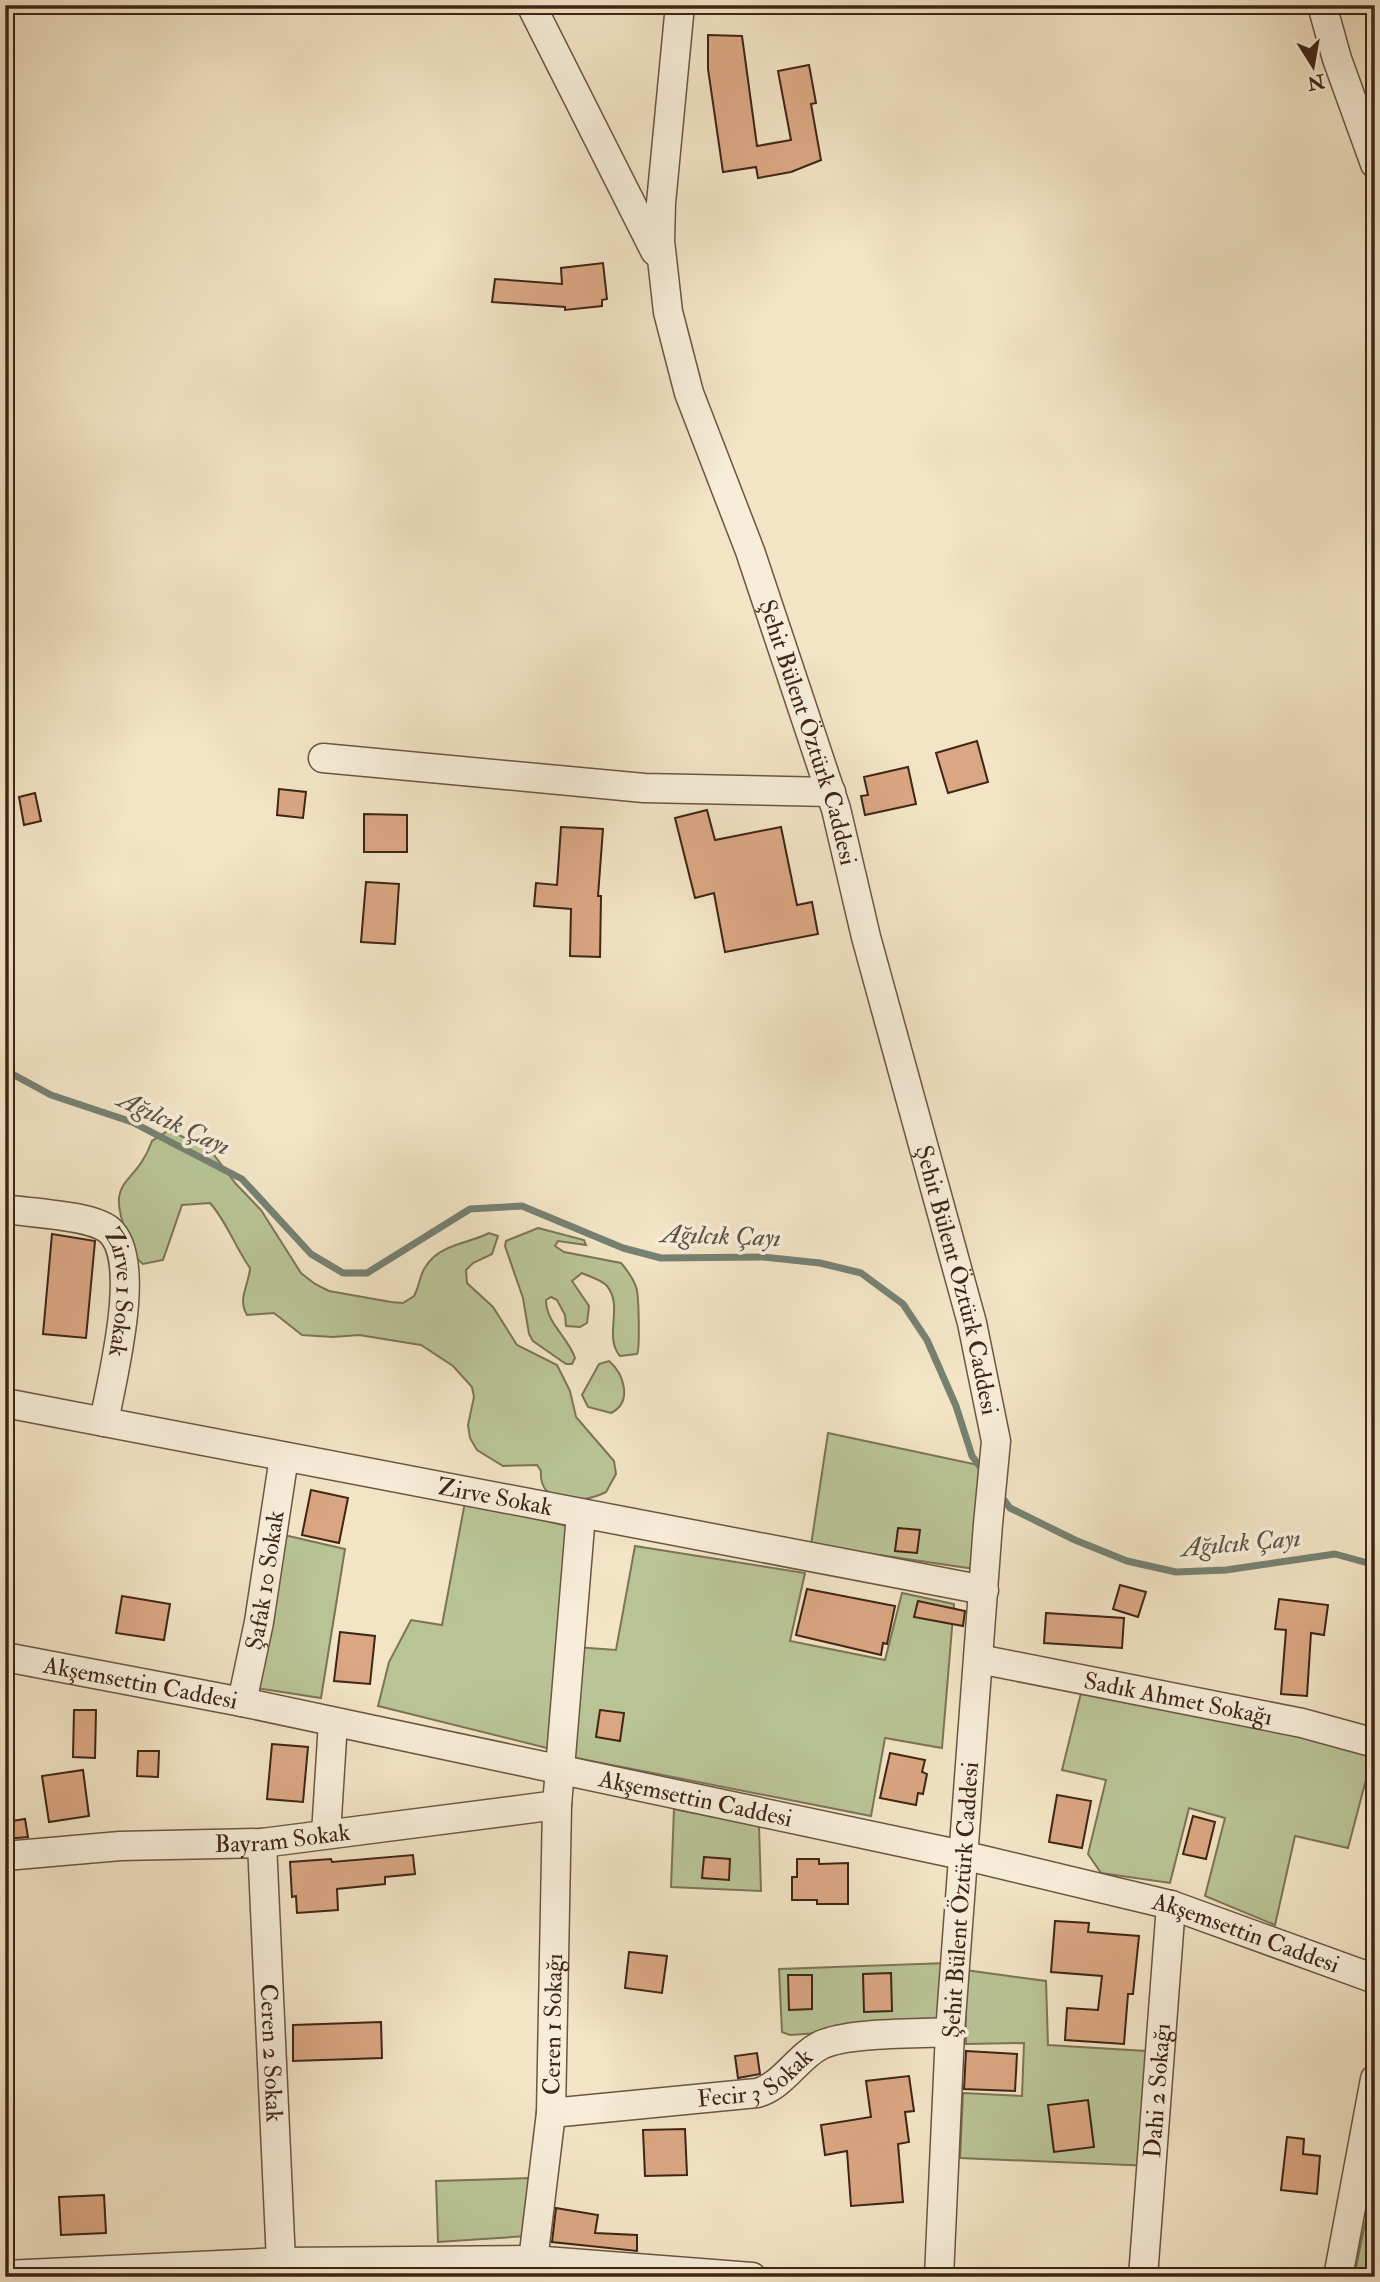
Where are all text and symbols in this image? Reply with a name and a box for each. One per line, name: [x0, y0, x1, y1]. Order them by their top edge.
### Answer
north arrow: [1278, 32, 1348, 102]
text: N: [1304, 68, 1328, 95]
street label: Şehit Bülent Öztürk Caddesi: [752, 596, 864, 868]
water label: Ağılcık Çayı: [110, 1082, 235, 1163]
street label: Şehit Bülent Öztürk Caddesi: [908, 1142, 1006, 1418]
water label: Ağılcık Çayı: [658, 1218, 781, 1254]
street label: Zirve 1 Sokak: [98, 1222, 140, 1360]
street label: Zirve Sokak: [435, 1470, 556, 1523]
street label: Şafak 10 Sokak: [238, 1508, 291, 1653]
water label: Ağılcık Çayı: [1177, 1522, 1302, 1564]
street label: Akşemsettin Caddesi: [40, 1649, 240, 1716]
street label: Sadık Ahmet Sokağı: [1081, 1665, 1275, 1732]
street label: Şehit Bülent Öztürk Caddesi: [936, 1761, 986, 2039]
street label: Akşemsettin Caddesi: [595, 1763, 795, 1834]
street label: Bayram Sokak: [214, 1816, 352, 1859]
street label: Akşemsettin Caddesi: [1148, 1885, 1344, 1980]
street label: Ceren 1 Sokağı: [536, 1953, 570, 2095]
street label: Ceren 2 Sokak: [253, 1983, 290, 2123]
street label: Dahi 2 Sokağı: [1137, 2022, 1178, 2159]
street label: Fecir 3 Sokak: [696, 2041, 819, 2114]

